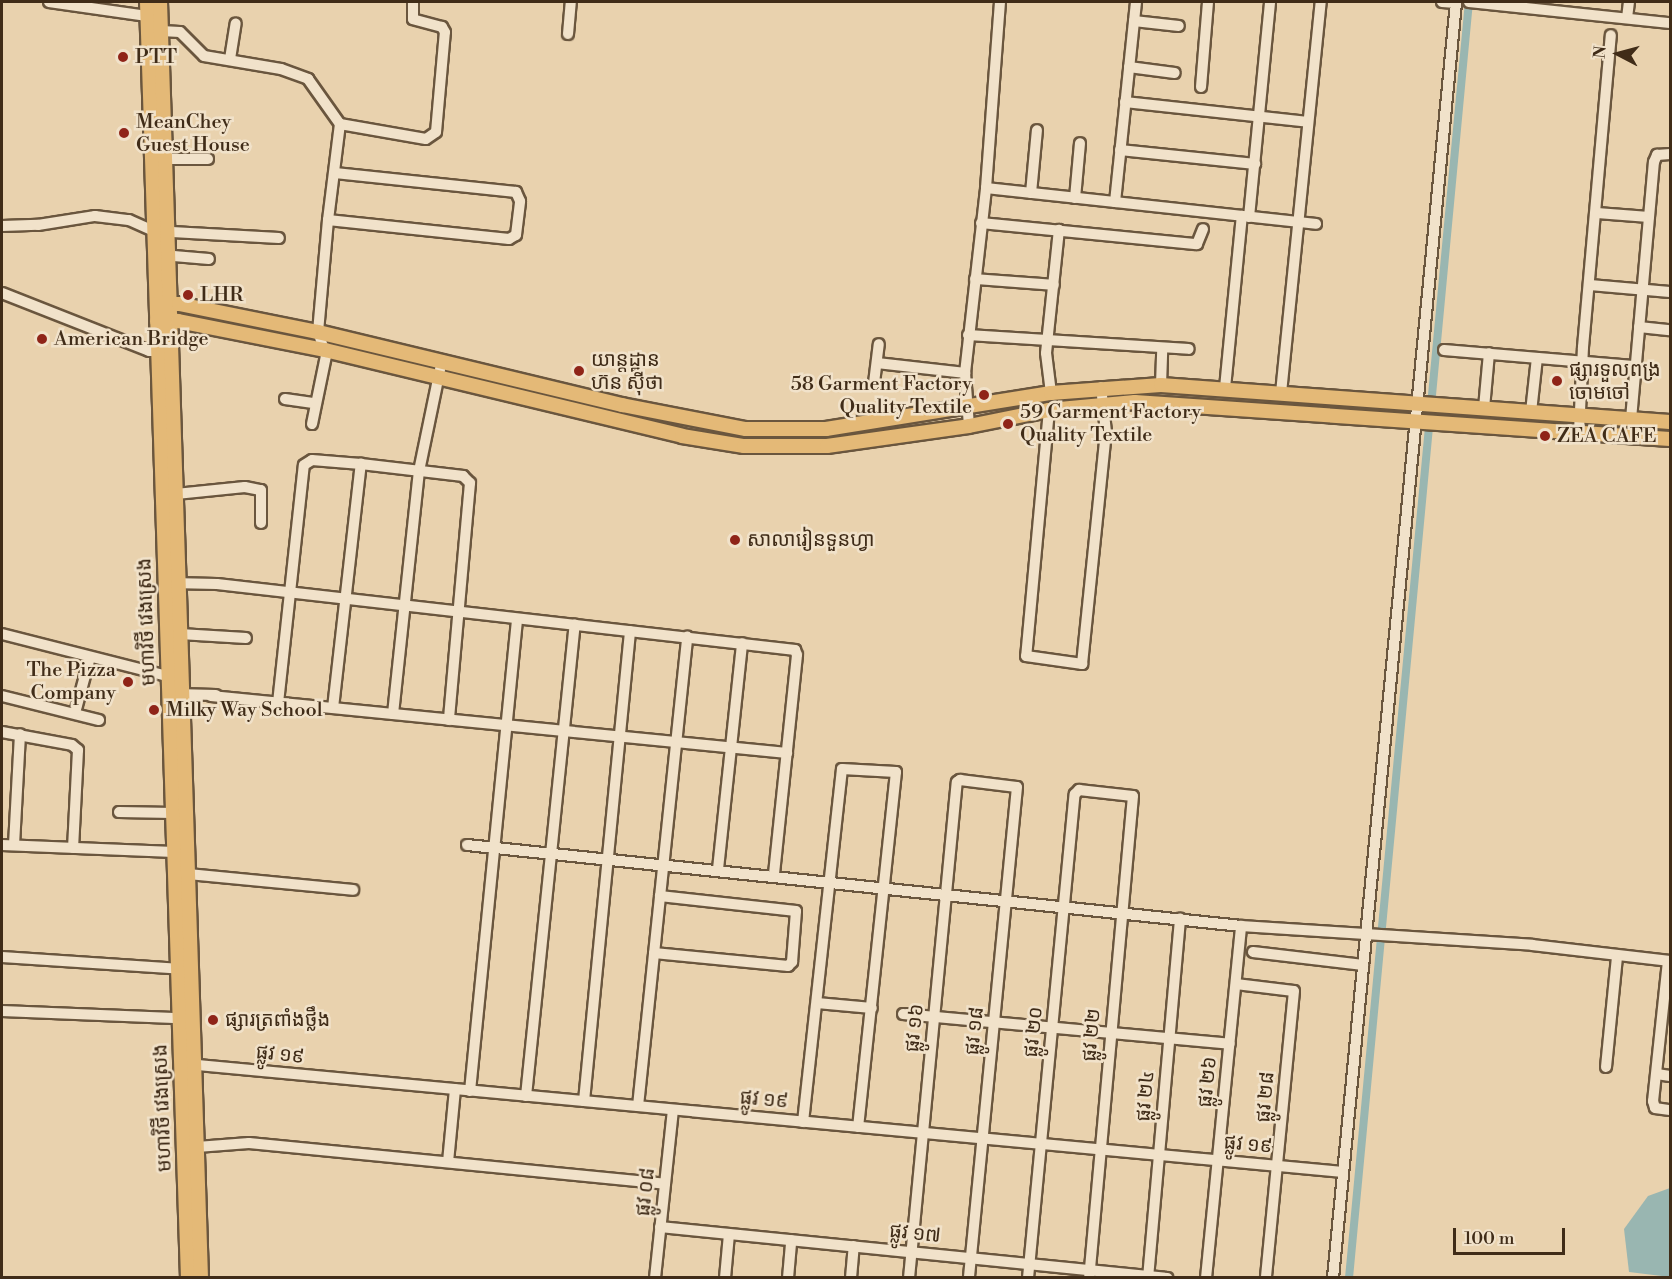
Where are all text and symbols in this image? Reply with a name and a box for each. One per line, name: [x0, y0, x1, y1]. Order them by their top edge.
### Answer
north arrow: [1588, 24, 1648, 84]
place label: PTT: [135, 45, 177, 69]
text: N: [1589, 45, 1611, 59]
marker: PTT: [116, 50, 130, 64]
place label: MeanChey Guest House: [136, 110, 250, 157]
marker: MeanChey Guest House: [117, 126, 131, 140]
place label: LHR: [200, 283, 243, 307]
marker: LHR: [181, 288, 195, 302]
place label: American Bridge: [54, 327, 209, 351]
marker: American Bridge: [35, 332, 49, 346]
place label: យាន្ដដ្ឋាន ហ៊ន ស៊ីថា: [591, 348, 663, 395]
place label: ផ្សារទួលពង្រ ចោមចៅ: [1569, 358, 1661, 405]
marker: យាន្ដដ្ឋាន ហ៊ន ស៊ីថា: [572, 364, 586, 378]
place label: 58 Garment Factory Quality Textile: [791, 372, 972, 419]
marker: ផ្សារទួលពង្រ ចោមចៅ: [1550, 374, 1564, 388]
marker: 58 Garment Factory Quality Textile: [977, 388, 991, 402]
place label: 59 Garment Factory Quality Textile: [1020, 400, 1201, 447]
marker: 59 Garment Factory Quality Textile: [1001, 417, 1015, 431]
place label: ZEA CAFE: [1557, 424, 1657, 448]
marker: ZEA CAFE: [1538, 429, 1552, 443]
place label: សាលារៀនទួនហ្វា: [747, 528, 875, 552]
marker: សាលារៀនទួនហ្វា: [728, 533, 742, 547]
street label: មហាវិថី វេងស្រេង: [133, 558, 161, 686]
place label: The Pizza Company: [27, 658, 116, 705]
marker: The Pizza Company: [121, 675, 135, 689]
place label: Milky Way School: [166, 698, 323, 722]
marker: Milky Way School: [147, 703, 161, 717]
street label: ផ្លូវ ១៦: [901, 1003, 929, 1053]
street label: ផ្លូវ ២០: [1019, 1005, 1049, 1059]
street label: ផ្លូវ ១៨: [961, 1006, 989, 1056]
street label: ផ្លូវ ២២: [1078, 1007, 1106, 1063]
place label: ផ្សារត្រពាំងថ្លឹង: [225, 1008, 330, 1032]
marker: ផ្សារត្រពាំងថ្លឹង: [206, 1013, 220, 1027]
street label: ផ្លូវ ១៩: [255, 1041, 305, 1069]
street label: មហាវិថី វេងស្រេង: [149, 1044, 177, 1172]
street label: ផ្លូវ ២៦: [1193, 1055, 1223, 1109]
street label: ផ្លូវ ២៤: [1132, 1070, 1160, 1122]
street label: ផ្លូវ ២៨: [1252, 1071, 1280, 1123]
street label: ផ្លូវ ១៩: [739, 1086, 789, 1114]
street label: ផ្លូវ ១៩: [1223, 1131, 1273, 1159]
street label: ផ្លូវ ០៨: [632, 1167, 660, 1217]
scale bar: [1456, 1216, 1568, 1254]
street label: ផ្លូវ ១៧: [888, 1219, 942, 1249]
text: 100 m: [1464, 1227, 1515, 1250]

